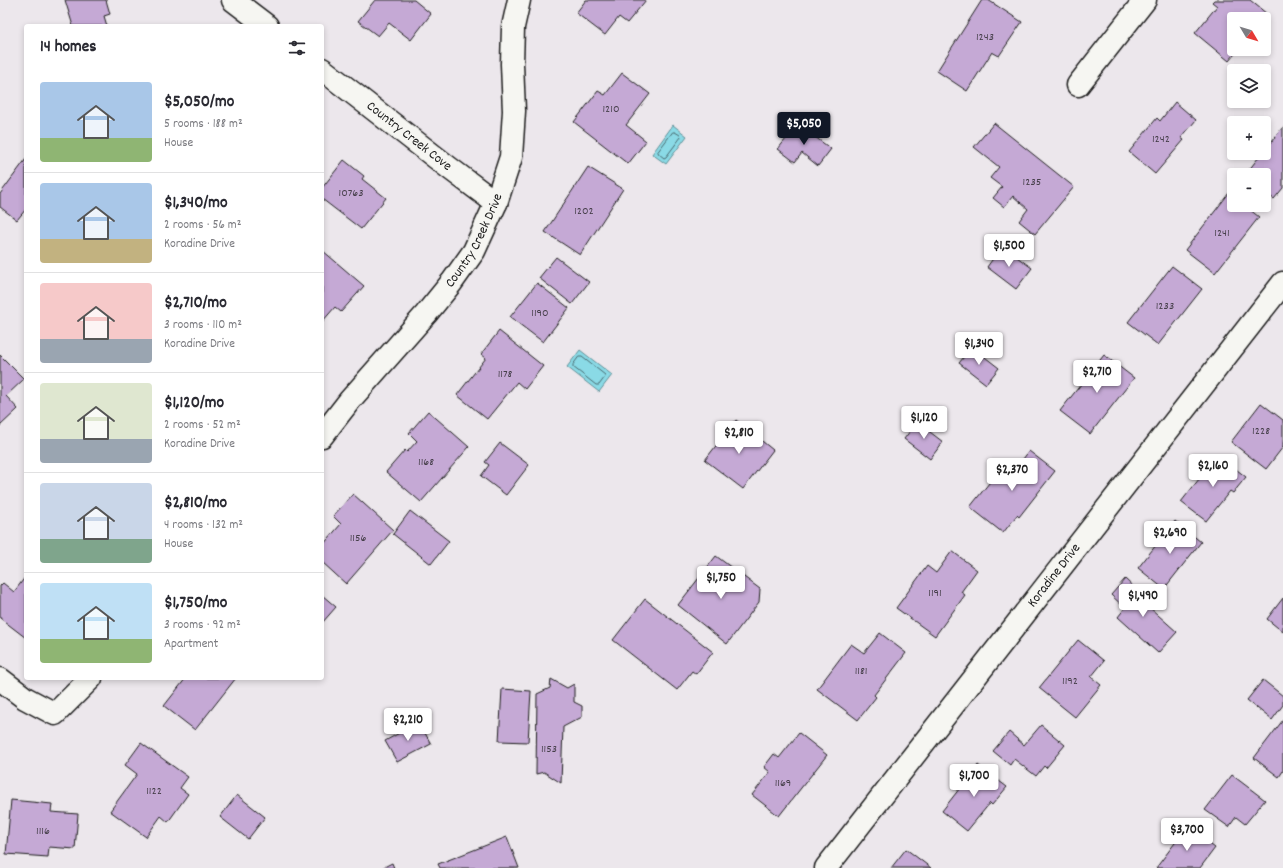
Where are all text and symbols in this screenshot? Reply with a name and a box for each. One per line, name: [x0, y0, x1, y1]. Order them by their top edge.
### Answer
north arrow: [1227, 12, 1271, 56]
map controls: [1227, 12, 1271, 212]
house number: 1243: [976, 29, 994, 46]
text: 14 homes: [40, 36, 96, 60]
icon: filters: [286, 37, 308, 59]
button: layers: [1227, 64, 1271, 108]
text: $5,050/mo: [164, 91, 234, 115]
street label: Country Creek Cove: [362, 97, 456, 176]
icon: home: [72, 98, 120, 146]
house number: 1210: [602, 101, 620, 118]
pin: $5,050: [771, 112, 837, 146]
text: 5 rooms · 188 m²: [164, 115, 243, 134]
text: $5,050: [786, 115, 822, 134]
button: +: [1227, 116, 1271, 160]
house number: 1242: [1152, 131, 1170, 148]
text: House: [164, 134, 193, 153]
button: −: [1227, 168, 1271, 212]
house number: 1235: [1023, 174, 1041, 191]
house number: 10763: [339, 185, 363, 202]
street label: Country Creek Drive: [441, 191, 508, 292]
text: $1,340/mo: [164, 192, 228, 216]
icon: home: [72, 199, 120, 247]
house number: 1202: [574, 203, 594, 220]
text: 2 rooms · 56 m²: [164, 216, 241, 235]
house number: 1241: [1214, 225, 1230, 242]
pin: $1,500: [976, 234, 1042, 268]
text: Koradine Drive: [164, 235, 235, 254]
text: $1,500: [993, 237, 1025, 256]
text: $2,710/mo: [164, 292, 227, 316]
house number: 1233: [1156, 298, 1174, 315]
icon: home: [72, 299, 120, 347]
house number: 1190: [531, 305, 549, 322]
text: 3 rooms · 110 m²: [164, 316, 242, 335]
pin: $1,340: [946, 332, 1012, 366]
text: Koradine Drive: [164, 335, 235, 354]
text: $1,340: [964, 335, 994, 354]
pin: $2,710: [1064, 360, 1130, 394]
text: $2,710: [1082, 363, 1112, 382]
house number: 1178: [498, 366, 513, 383]
text: $1,120/mo: [164, 392, 224, 416]
icon: home: [72, 399, 120, 447]
pin: $1,120: [891, 406, 957, 440]
text: $1,120: [910, 409, 938, 428]
text: 2 rooms · 52 m²: [164, 416, 241, 435]
pin: $2,810: [706, 421, 772, 455]
house number: 1228: [1252, 423, 1270, 440]
text: $2,810: [724, 424, 754, 443]
text: Koradine Drive: [164, 435, 235, 454]
house number: 1168: [418, 454, 434, 471]
pin: $2,160: [1180, 454, 1246, 488]
text: $2,160: [1197, 457, 1229, 476]
pin: $2,370: [979, 458, 1045, 492]
text: $2,370: [996, 461, 1028, 480]
text: $2,810/mo: [164, 492, 227, 516]
icon: home: [72, 499, 120, 547]
text: 4 rooms · 132 m²: [164, 516, 243, 535]
pin: $2,690: [1137, 521, 1203, 555]
text: $2,690: [1153, 524, 1187, 543]
house number: 1156: [350, 530, 366, 547]
text: House: [164, 535, 193, 554]
street label: Koradine Drive: [1023, 539, 1086, 612]
pin: $1,750: [688, 566, 754, 600]
text: $1,750: [706, 569, 736, 588]
pin: $1,490: [1110, 584, 1176, 618]
house number: 1191: [928, 585, 942, 602]
text: $1,490: [1128, 587, 1158, 606]
text: $1,750/mo: [164, 592, 227, 616]
icon: home: [72, 599, 120, 647]
text: 3 rooms · 92 m²: [164, 616, 241, 635]
text: Apartment: [164, 635, 218, 654]
house number: 1181: [855, 663, 867, 680]
house number: 1192: [1062, 673, 1078, 690]
pin: $2,210: [375, 708, 441, 742]
text: $2,210: [393, 711, 423, 730]
house number: 1153: [541, 741, 557, 758]
pin: $1,700: [941, 764, 1007, 798]
text: $1,700: [958, 767, 990, 786]
house number: 1169: [775, 775, 791, 792]
house number: 1122: [146, 783, 162, 800]
pin: $3,700: [1154, 818, 1220, 852]
text: $3,700: [1170, 821, 1204, 840]
house number: 1116: [36, 823, 50, 840]

